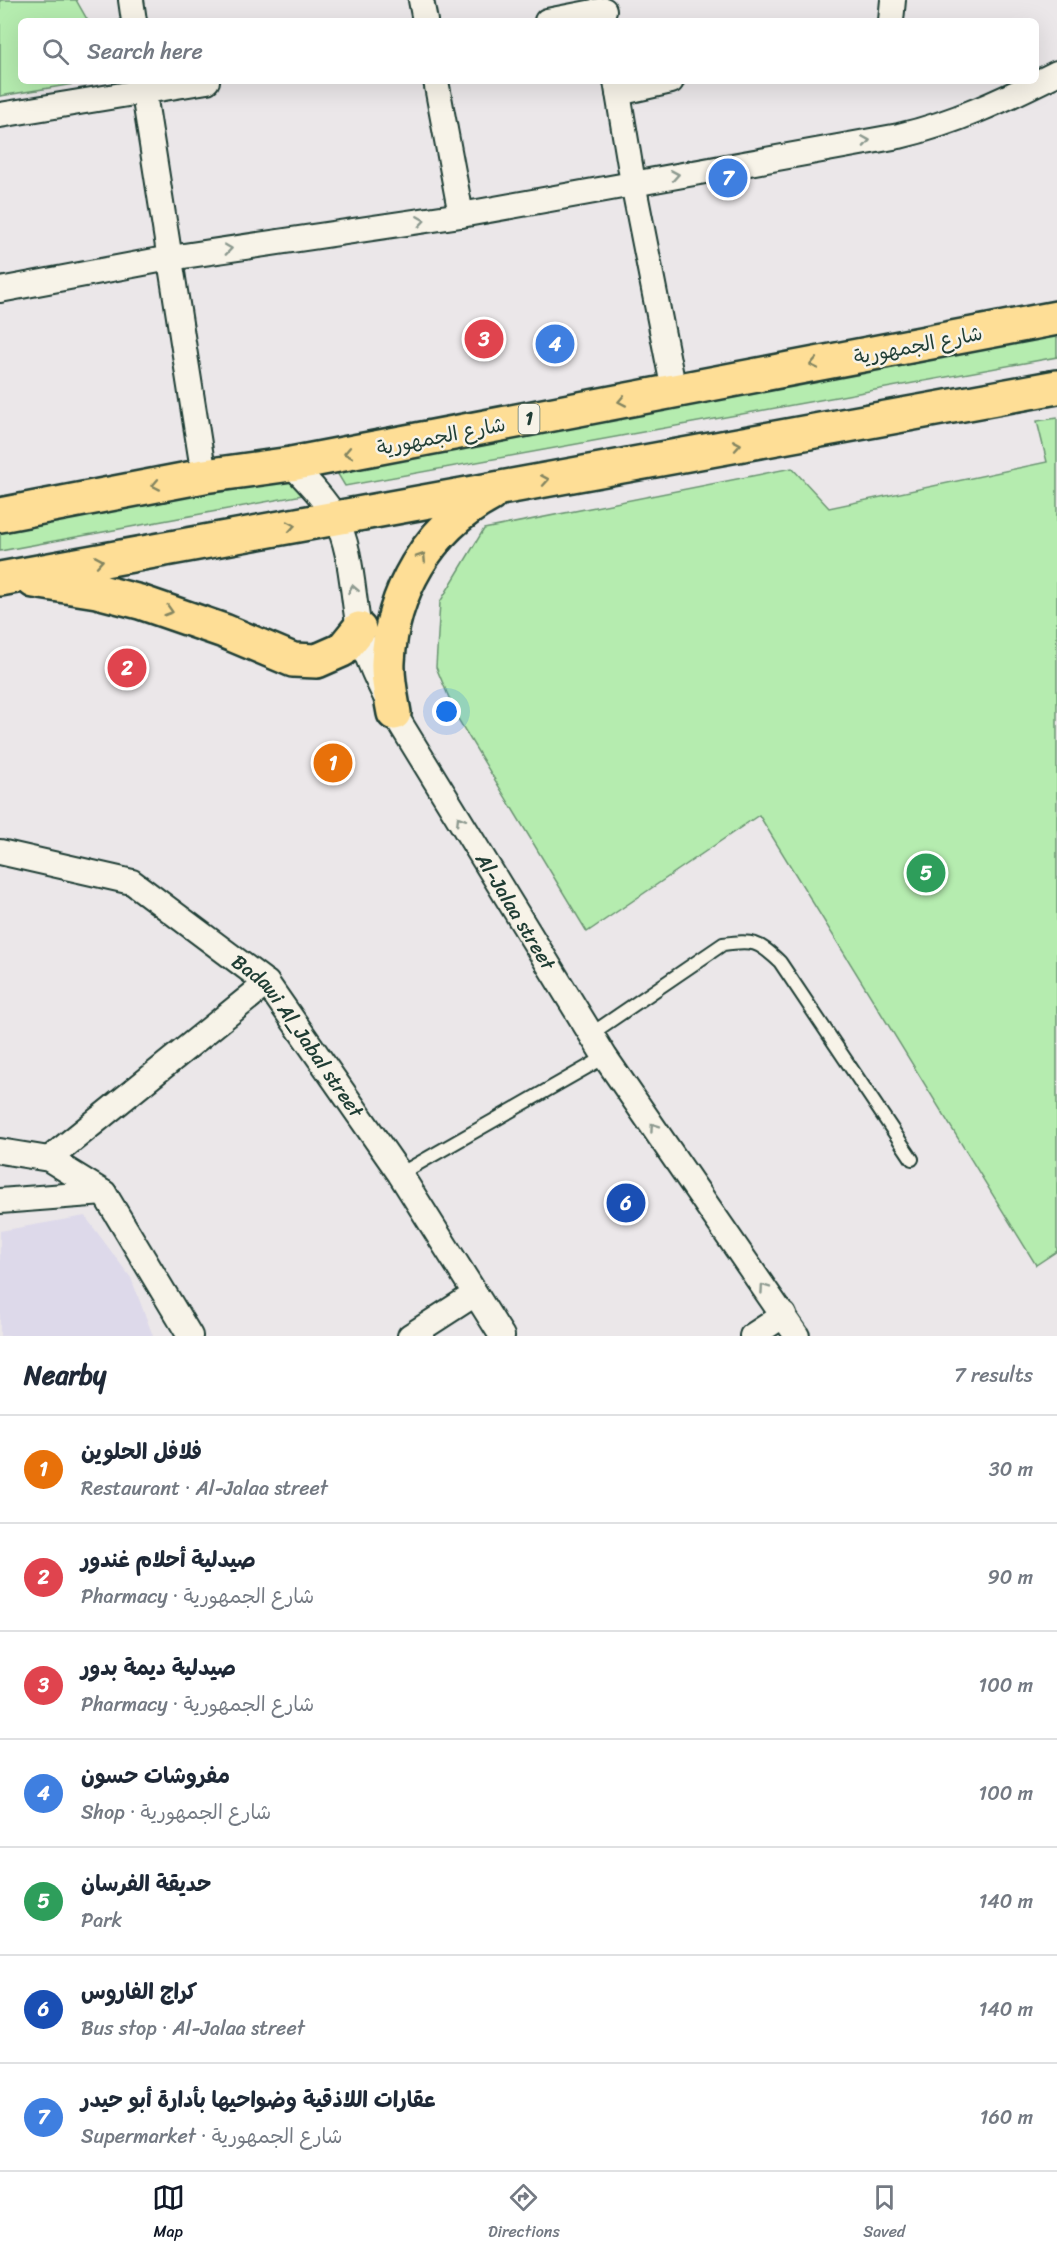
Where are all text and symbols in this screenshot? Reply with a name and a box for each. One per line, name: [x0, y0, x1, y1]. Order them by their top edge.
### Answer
search box: [18, 18, 1039, 84]
text: Search here: [87, 32, 203, 71]
icon: search: [39, 35, 72, 68]
one-way arrow: [861, 135, 871, 148]
pin: 7: [708, 156, 748, 201]
one-way arrow: [669, 169, 679, 182]
one-way arrow: [416, 215, 425, 227]
one-way arrow: [223, 244, 232, 256]
pin: 3: [464, 316, 504, 362]
street label: شارع الجمهورية: [851, 316, 986, 375]
pin: 4: [536, 322, 574, 366]
one-way arrow: [809, 357, 819, 370]
one-way arrow: [618, 394, 628, 407]
road number: 1: [518, 404, 540, 434]
street label: شارع الجمهورية: [374, 407, 509, 466]
one-way arrow: [732, 440, 741, 452]
one-way arrow: [344, 446, 354, 459]
one-way arrow: [539, 474, 549, 487]
one-way arrow: [151, 478, 161, 491]
one-way arrow: [285, 520, 295, 533]
one-way arrow: [415, 553, 426, 564]
one-way arrow: [94, 555, 104, 568]
one-way arrow: [347, 584, 360, 594]
one-way arrow: [163, 604, 174, 616]
pin: 2: [108, 646, 146, 690]
your location: [432, 697, 461, 726]
pin: 1: [314, 740, 352, 786]
one-way arrow: [455, 816, 467, 826]
street label: Al-Jalaa street: [465, 845, 565, 978]
pin: 5: [906, 850, 946, 896]
street label: Badawi Al_Jabal street: [224, 945, 373, 1126]
one-way arrow: [650, 1123, 661, 1134]
pin: 6: [606, 1180, 646, 1226]
one-way arrow: [761, 1283, 772, 1294]
text: Nearby: [24, 1352, 106, 1398]
text: 7 results: [954, 1358, 1033, 1393]
text: فلافل الحلوين: [81, 1432, 202, 1471]
text: 1: [39, 1452, 48, 1487]
text: 30 m: [989, 1452, 1033, 1487]
text: Restaurant · Al-Jalaa street: [81, 1471, 328, 1506]
text: صيدلية أحلام غندور: [81, 1540, 256, 1579]
text: 2: [38, 1560, 49, 1595]
text: 90 m: [988, 1560, 1033, 1595]
text: Pharmacy · شارع الجمهورية: [81, 1579, 314, 1614]
text: صيدلية ديمة بدور: [81, 1648, 236, 1687]
text: 3: [38, 1668, 49, 1703]
text: 100 m: [979, 1668, 1033, 1703]
text: Pharmacy · شارع الجمهورية: [81, 1687, 314, 1722]
text: مفروشات حسون: [81, 1756, 230, 1795]
text: 4: [37, 1776, 50, 1811]
text: 100 m: [979, 1776, 1033, 1811]
text: Shop · شارع الجمهورية: [81, 1795, 271, 1830]
text: حديقة الفرسان: [81, 1864, 211, 1903]
text: 5: [37, 1884, 50, 1919]
text: 140 m: [979, 1884, 1033, 1919]
text: Park: [81, 1903, 122, 1938]
text: كراج الفاروس: [81, 1972, 197, 2011]
text: 6: [38, 1992, 49, 2027]
text: 140 m: [979, 1992, 1033, 2027]
text: Bus stop · Al-Jalaa street: [81, 2011, 305, 2046]
text: عقارات اللاذقية وضواحيها بأدارة أبو حيدر: [81, 2080, 436, 2119]
text: 7: [38, 2100, 49, 2135]
text: 160 m: [980, 2100, 1033, 2135]
text: Supermarket · شارع الجمهورية: [81, 2119, 342, 2154]
tab: Map: [152, 2181, 185, 2246]
tab: Directions: [488, 2181, 560, 2246]
tab: Saved: [863, 2181, 905, 2246]

